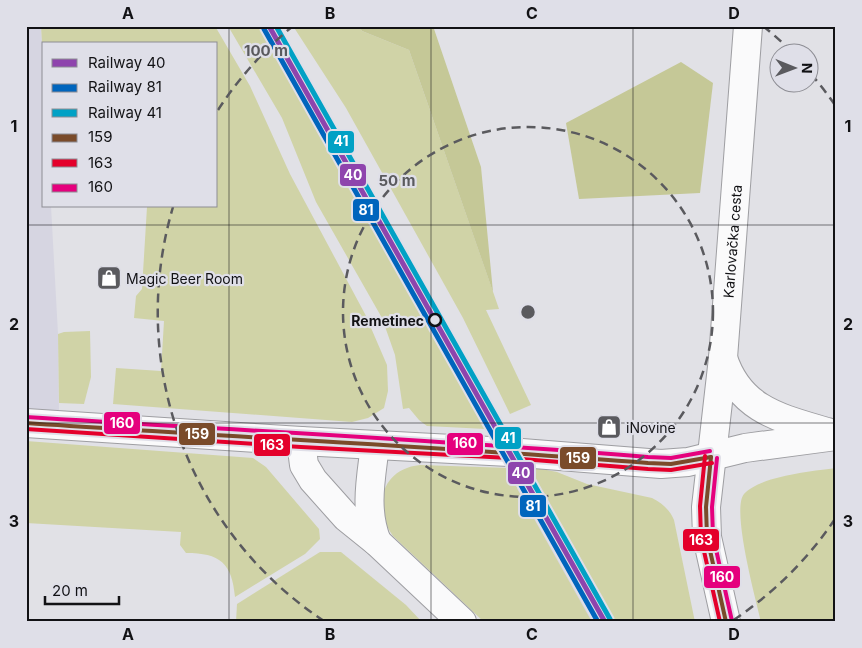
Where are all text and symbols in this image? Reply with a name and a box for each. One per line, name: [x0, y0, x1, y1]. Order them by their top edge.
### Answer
text: A: [122, 3, 134, 23]
text: B: [325, 3, 335, 23]
text: C: [526, 3, 538, 23]
text: D: [728, 3, 740, 23]
text: 100 m: [244, 41, 288, 60]
legend: [42, 42, 218, 208]
north arrow: [770, 42, 820, 92]
text: Railway 40: [88, 53, 166, 72]
text: N: [799, 63, 816, 74]
text: Railway 81: [88, 77, 162, 96]
text: Railway 41: [88, 103, 162, 122]
text: 1: [11, 116, 17, 136]
text: 1: [845, 116, 851, 136]
text: 159: [88, 127, 113, 146]
line badge: 41: [327, 130, 355, 154]
text: 41: [334, 132, 348, 149]
text: 163: [88, 153, 113, 172]
line badge: 40: [339, 163, 367, 187]
text: 40: [344, 166, 362, 183]
text: 50 m: [379, 171, 415, 190]
text: 160: [88, 177, 113, 196]
street label: Karlovačka cesta: [719, 184, 745, 299]
line badge: 81: [352, 198, 380, 222]
text: 81: [358, 201, 374, 218]
shop icon: Magic Beer Room: [96, 265, 122, 291]
place label: Magic Beer Room: [126, 270, 243, 287]
centre of rings: [519, 303, 537, 321]
place label: Remetinec: [351, 312, 424, 329]
marker: Remetinec: [428, 313, 442, 327]
text: 2: [9, 314, 19, 334]
text: 2: [843, 314, 853, 334]
line badge: 160: [103, 411, 141, 435]
text: 160: [110, 414, 134, 431]
shop icon: iNovine: [596, 414, 622, 440]
place label: iNovine: [626, 419, 676, 436]
line badge: 159: [178, 422, 216, 446]
text: 159: [185, 425, 209, 442]
line badge: 41: [494, 426, 522, 450]
text: 41: [501, 429, 515, 446]
line badge: 160: [446, 432, 484, 456]
line badge: 163: [253, 433, 291, 457]
text: 160: [453, 434, 477, 451]
text: 163: [260, 436, 284, 453]
line badge: 159: [559, 446, 597, 470]
text: 159: [566, 449, 590, 466]
line badge: 40: [507, 461, 535, 485]
text: 40: [512, 464, 530, 481]
line badge: 81: [519, 494, 547, 518]
text: 81: [525, 497, 541, 514]
text: 3: [9, 511, 19, 531]
text: 3: [843, 511, 853, 531]
line badge: 163: [682, 528, 720, 552]
text: 163: [689, 531, 713, 548]
line badge: 160: [703, 565, 741, 589]
text: 160: [710, 568, 734, 585]
scale bar: [45, 573, 119, 605]
text: 20 m: [52, 581, 88, 600]
text: A: [122, 624, 134, 644]
text: B: [325, 624, 335, 644]
text: C: [526, 624, 538, 644]
text: D: [728, 624, 740, 644]

